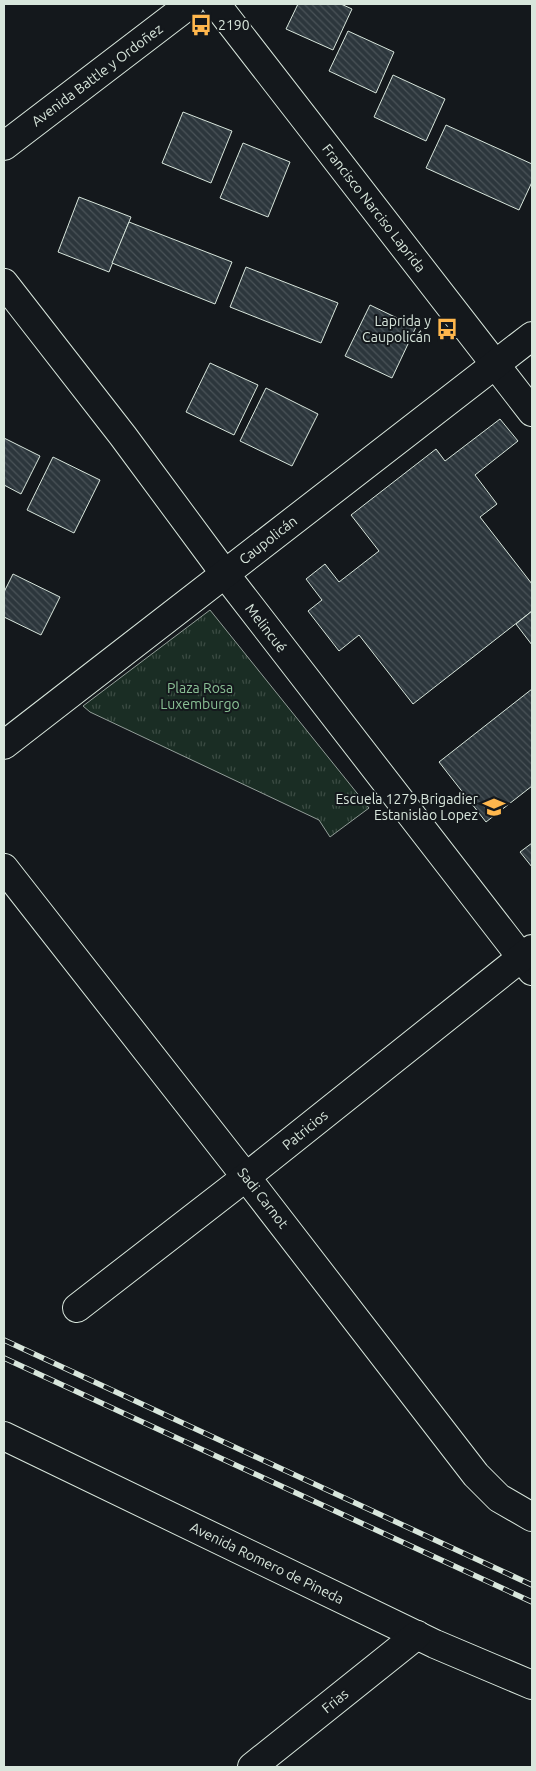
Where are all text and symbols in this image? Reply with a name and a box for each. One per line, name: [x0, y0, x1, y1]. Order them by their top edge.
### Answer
bus stop icon: 2190: [188, 12, 214, 38]
place label: 2190: [218, 17, 250, 33]
street label: Avenida Battle y Ordoñez: [28, 21, 166, 129]
street label: Francisco Narciso Laprida: [319, 141, 429, 275]
place label: Laprida y Caupolicán: [362, 313, 431, 345]
bus stop icon: Laprida y Caupolicán: [434, 316, 460, 342]
street label: Caupolicán: [236, 512, 300, 568]
street label: Melincué: [242, 601, 290, 655]
park label: Plaza Rosa Luxemburgo: [160, 680, 240, 712]
place label: Escuela 1279 Brigadier Estanislao Lopez: [335, 791, 479, 823]
school or university icon: Escuela 1279 Brigadier Estanislao Lopez: [481, 794, 507, 820]
street label: Patricios: [279, 1107, 331, 1153]
street label: Sadi Carnot: [234, 1165, 292, 1232]
street label: Avenida Romero de Pineda: [188, 1519, 346, 1607]
street label: Frias: [319, 1686, 351, 1716]

